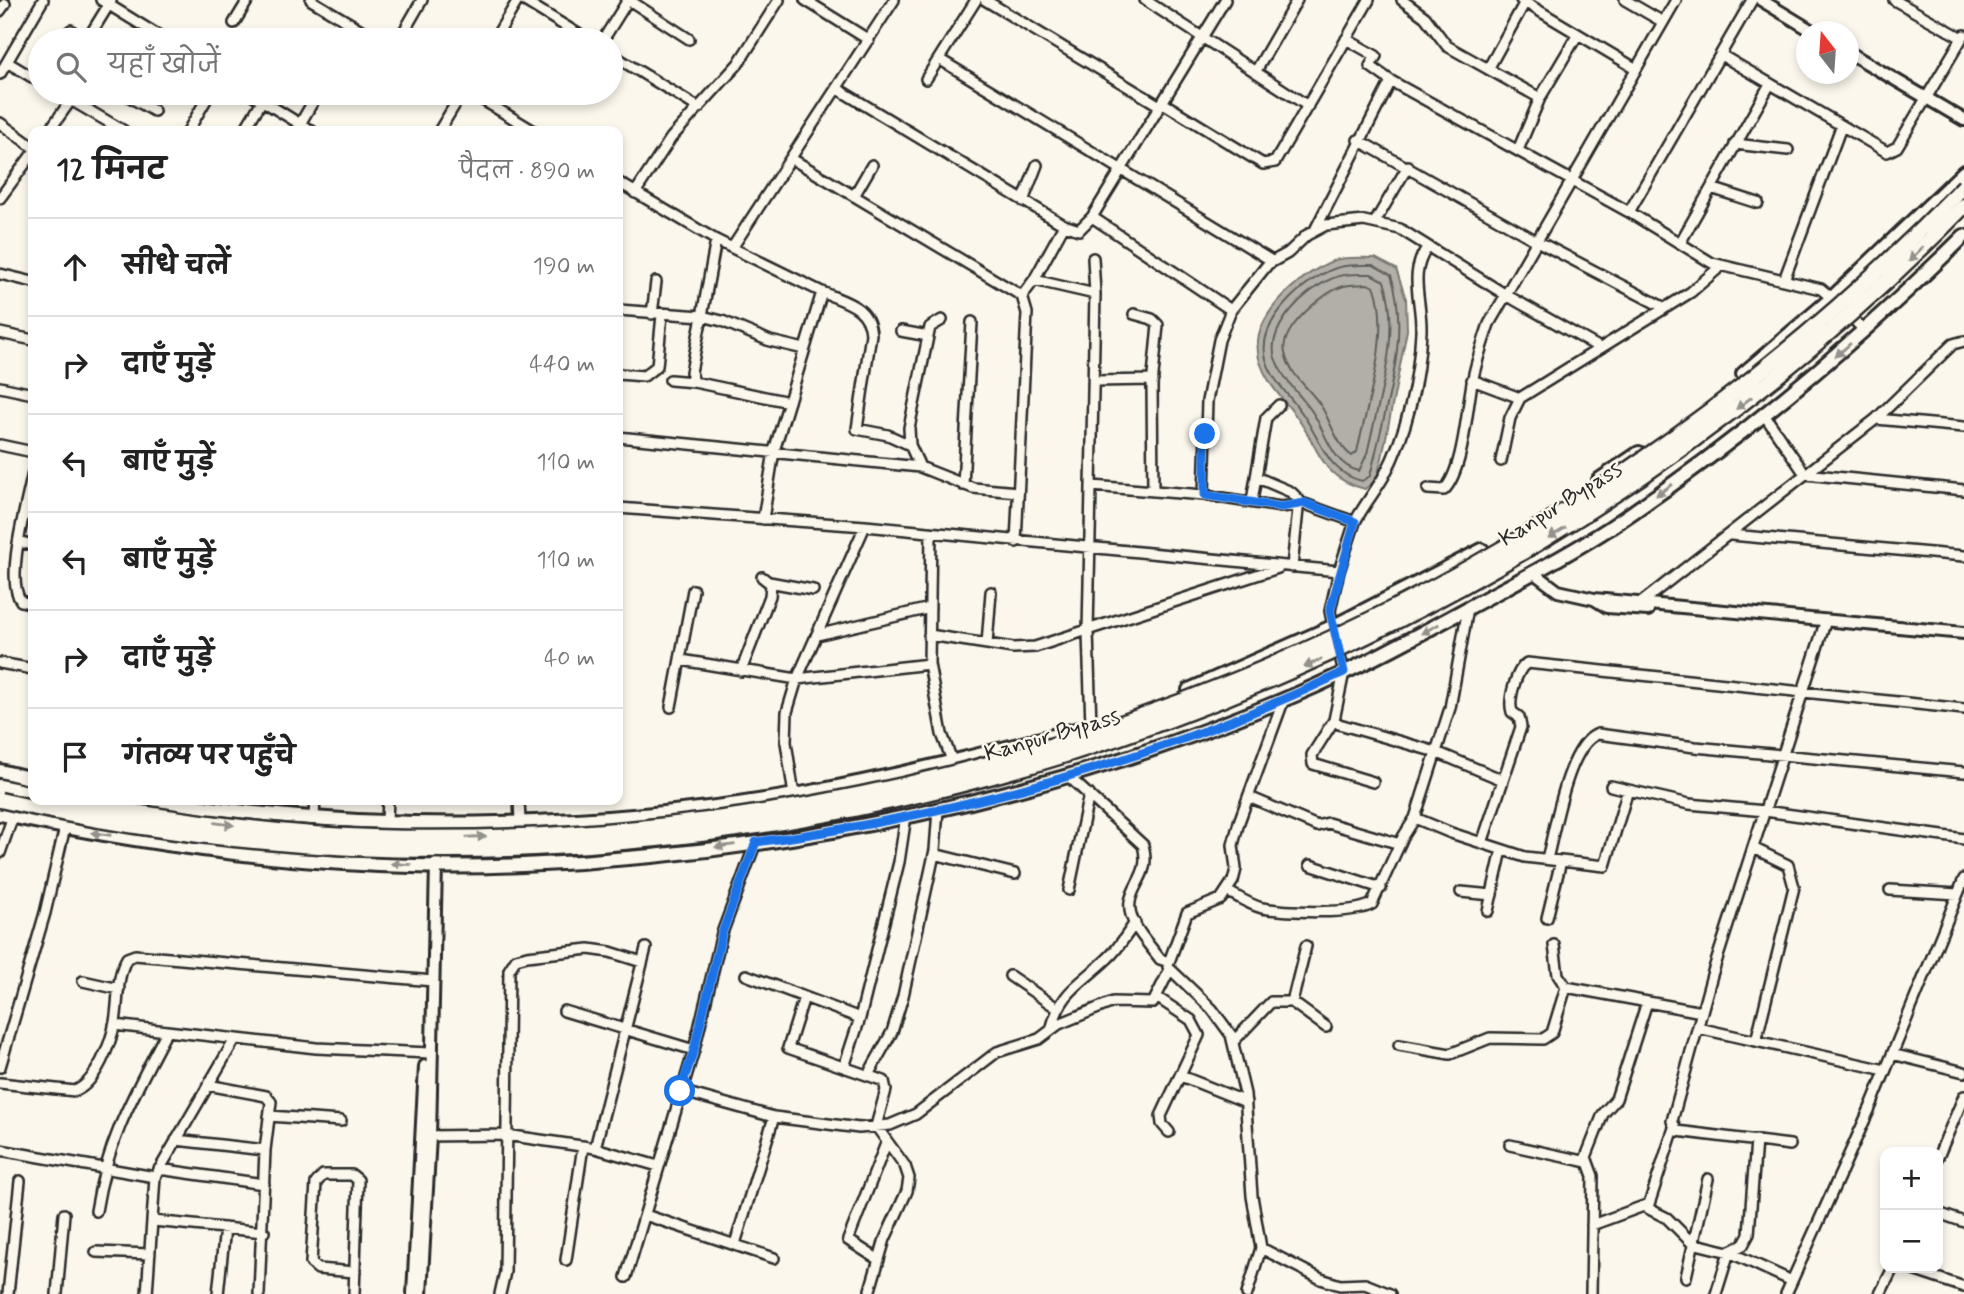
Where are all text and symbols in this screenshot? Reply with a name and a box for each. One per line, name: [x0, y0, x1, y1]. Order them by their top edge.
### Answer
north arrow: [1796, 21, 1859, 84]
search box: [28, 28, 623, 105]
icon: search: [52, 48, 90, 86]
text: यहाँ खोजें: [108, 49, 220, 83]
text: 12 मिनट: [56, 151, 166, 190]
text: पैदल · 890 m: [459, 157, 595, 187]
one-way arrow: [1907, 246, 1924, 263]
icon: ahead: [56, 248, 94, 286]
text: सीधे चलें: [123, 250, 230, 284]
text: 190 m: [533, 252, 595, 282]
one-way arrow: [1834, 342, 1852, 358]
icon: right: [56, 346, 94, 384]
text: दाएँ मुड़ें: [123, 348, 214, 382]
text: 440 m: [529, 350, 595, 380]
one-way arrow: [1735, 396, 1753, 410]
route end: [1189, 418, 1220, 449]
icon: left: [56, 444, 94, 482]
text: बाएँ मुड़ें: [123, 446, 215, 480]
text: 110 m: [536, 448, 595, 478]
street label: Kanpur Bypass: [1494, 455, 1628, 554]
one-way arrow: [1655, 483, 1673, 497]
one-way arrow: [1548, 526, 1567, 539]
icon: left: [56, 542, 94, 580]
text: बाएँ मुड़ें: [123, 544, 215, 578]
text: 110 m: [536, 546, 595, 576]
one-way arrow: [1421, 623, 1440, 635]
icon: right: [56, 640, 94, 678]
text: दाएँ मुड़ें: [123, 642, 214, 676]
text: 40 m: [544, 644, 595, 674]
one-way arrow: [1303, 657, 1323, 668]
street label: Kanpur Bypass: [981, 702, 1124, 770]
icon: arrive: [56, 738, 94, 776]
text: गंतव्य पर पहुँचे: [123, 740, 295, 774]
one-way arrow: [214, 819, 236, 830]
one-way arrow: [90, 828, 112, 839]
one-way arrow: [465, 831, 487, 843]
one-way arrow: [714, 841, 736, 852]
one-way arrow: [390, 858, 412, 869]
route start: [664, 1075, 695, 1106]
map controls: [1880, 1147, 1943, 1273]
button: +: [1880, 1147, 1943, 1210]
button: −: [1880, 1210, 1943, 1273]

